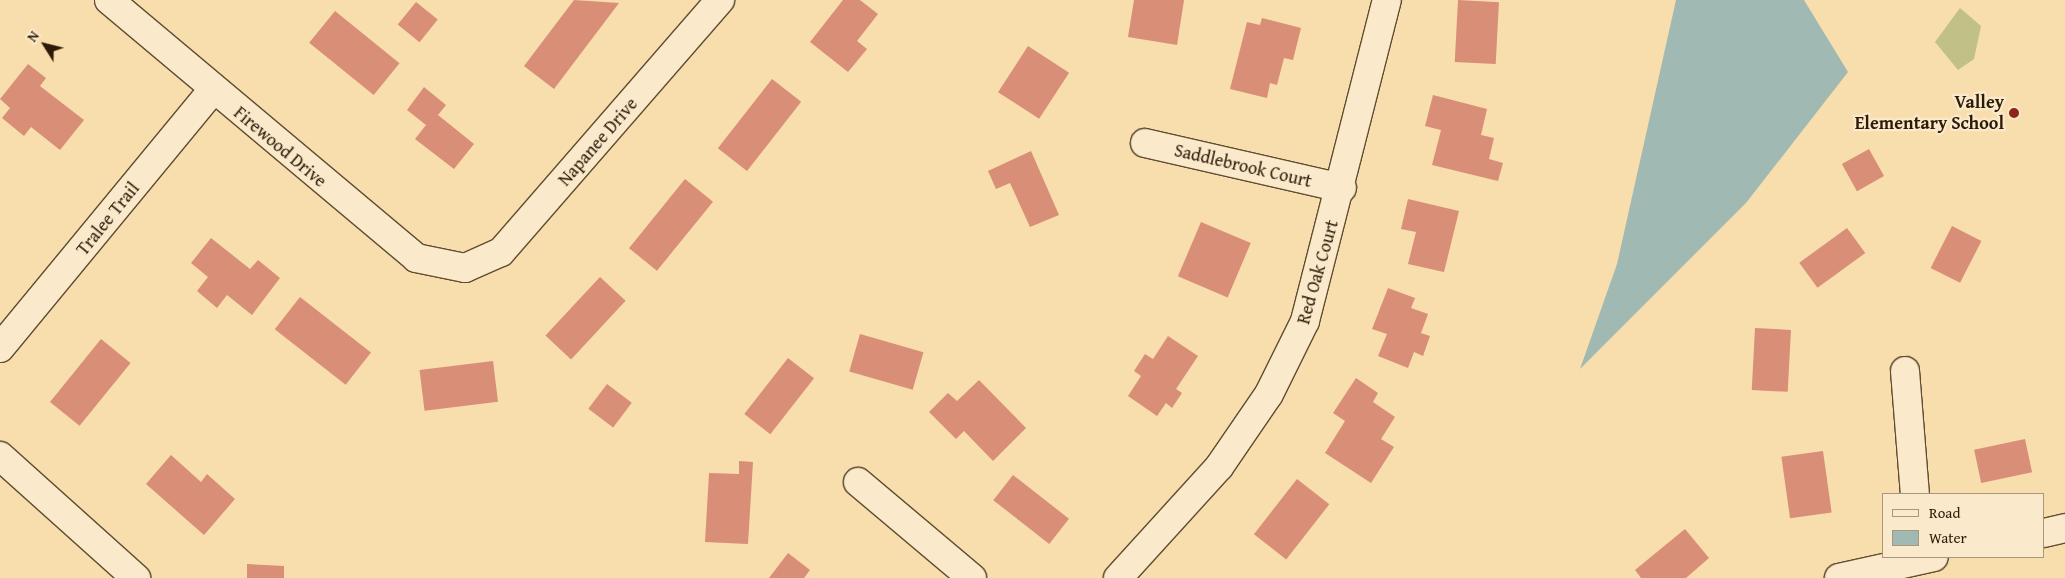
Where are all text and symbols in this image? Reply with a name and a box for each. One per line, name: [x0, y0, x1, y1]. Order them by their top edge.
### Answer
north arrow: [20, 20, 70, 70]
text: N: [22, 27, 44, 46]
place label: Valley Elementary School: [1855, 92, 2004, 134]
street label: Napanee Drive: [554, 93, 642, 191]
street label: Firewood Drive: [229, 102, 331, 192]
marker: Valley Elementary School: [2008, 107, 2020, 119]
street label: Saddlebrook Court: [1172, 140, 1314, 192]
street label: Tralee Trail: [72, 178, 144, 260]
street label: Red Oak Court: [1293, 217, 1343, 327]
legend: [1882, 493, 2045, 558]
text: Road: [1929, 502, 1960, 523]
text: Water: [1929, 527, 1967, 548]

